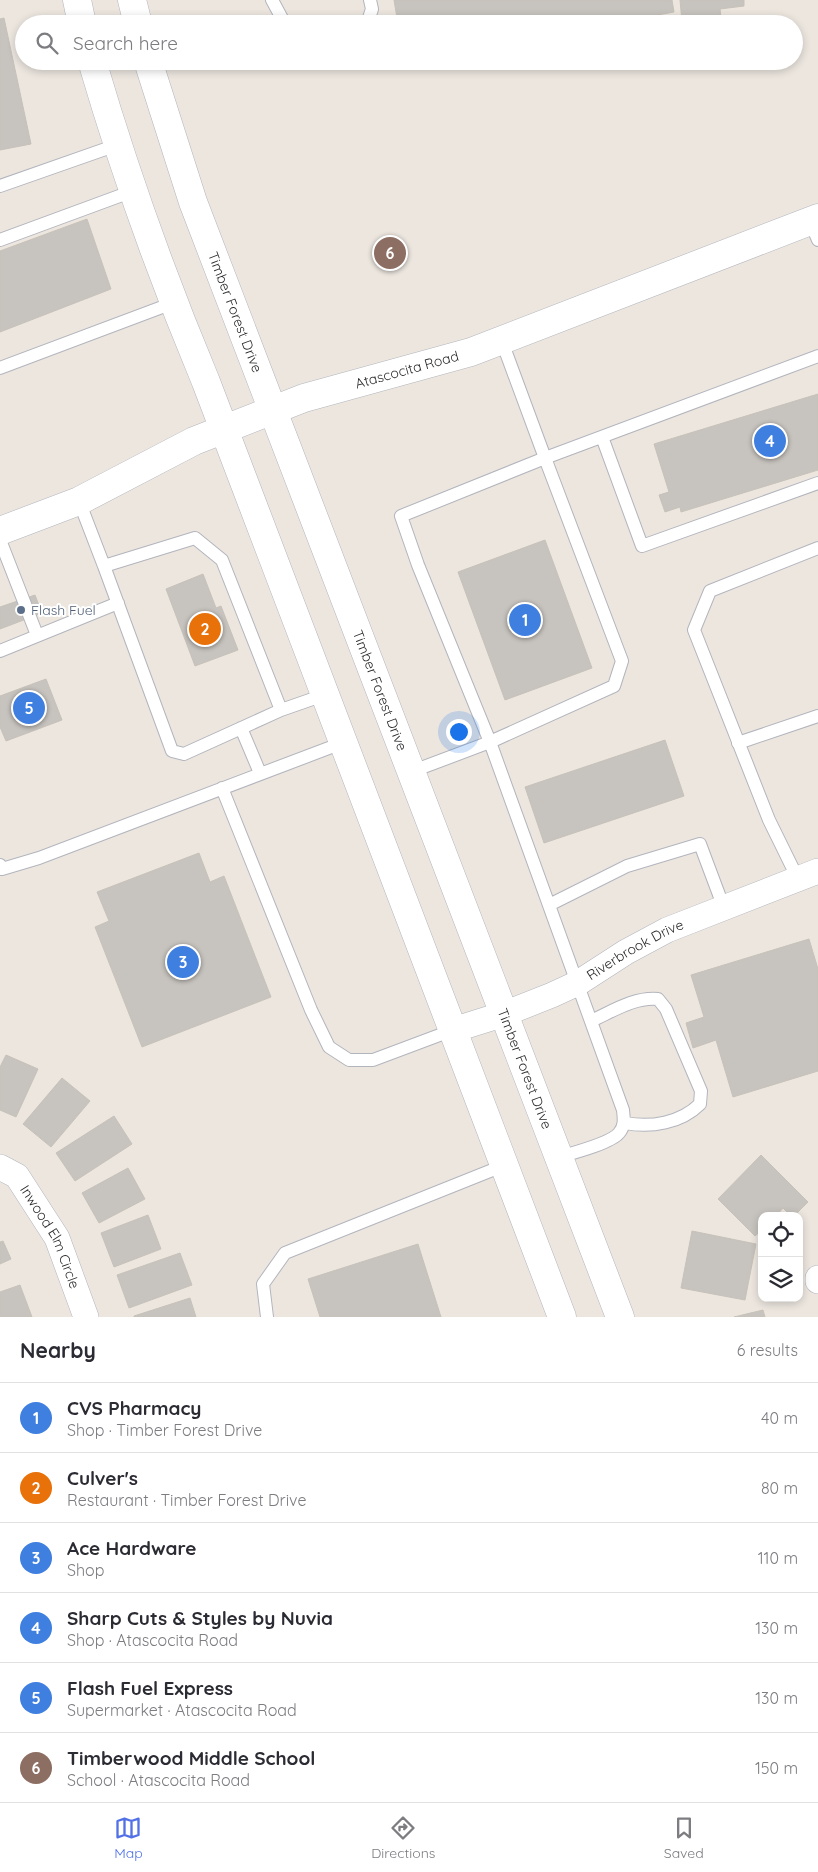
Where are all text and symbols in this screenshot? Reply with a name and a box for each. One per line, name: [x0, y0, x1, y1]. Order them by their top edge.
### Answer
search box: [15, 15, 803, 70]
icon: search: [33, 29, 61, 57]
text: Search here: [73, 31, 178, 55]
pin: 6: [374, 234, 406, 272]
street label: Timber Forest Drive: [204, 249, 267, 375]
street label: Atascocita Road: [353, 347, 461, 393]
pin: 4: [754, 422, 786, 460]
place label: Flash Fuel: [31, 601, 96, 619]
pin: 1: [509, 601, 541, 639]
marker: Flash Fuel: [15, 604, 27, 616]
pin: 2: [189, 610, 221, 648]
street label: Timber Forest Drive: [349, 627, 411, 753]
pin: 5: [13, 689, 45, 727]
your location: [446, 719, 472, 745]
street label: Riverbrook Drive: [583, 915, 686, 984]
pin: 3: [167, 943, 199, 981]
street label: Timber Forest Drive: [494, 1006, 556, 1132]
street label: Inwood Elm Circle: [16, 1182, 84, 1291]
map controls: [758, 1212, 803, 1302]
button: locate: [758, 1212, 803, 1257]
button: layers: [758, 1257, 803, 1302]
text: Nearby: [20, 1337, 96, 1363]
text: 6 results: [737, 1340, 798, 1360]
text: CVS Pharmacy: [67, 1396, 202, 1420]
text: 1: [33, 1408, 39, 1428]
text: 40 m: [761, 1408, 798, 1428]
text: Shop · Timber Forest Drive: [67, 1420, 262, 1440]
text: Culver's: [67, 1466, 138, 1490]
text: 2: [31, 1478, 41, 1498]
text: 80 m: [761, 1478, 798, 1498]
text: Restaurant · Timber Forest Drive: [67, 1490, 307, 1510]
text: Ace Hardware: [67, 1536, 197, 1560]
text: 3: [32, 1548, 40, 1568]
text: 110 m: [758, 1548, 798, 1568]
text: Shop: [67, 1560, 104, 1580]
text: Sharp Cuts & Styles by Nuvia: [67, 1606, 333, 1630]
text: 4: [31, 1618, 41, 1638]
text: 130 m: [755, 1618, 798, 1638]
text: Shop · Atascocita Road: [67, 1630, 238, 1650]
text: Flash Fuel Express: [67, 1676, 233, 1700]
text: 5: [31, 1688, 41, 1708]
text: 130 m: [755, 1688, 798, 1708]
text: Supermarket · Atascocita Road: [67, 1700, 297, 1720]
text: Timberwood Middle School: [67, 1746, 315, 1770]
text: 6: [32, 1758, 40, 1778]
text: 150 m: [755, 1758, 798, 1778]
text: School · Atascocita Road: [67, 1770, 250, 1790]
tab: Map: [114, 1814, 143, 1862]
tab: Directions: [371, 1814, 435, 1862]
tab: Saved: [664, 1814, 704, 1862]

